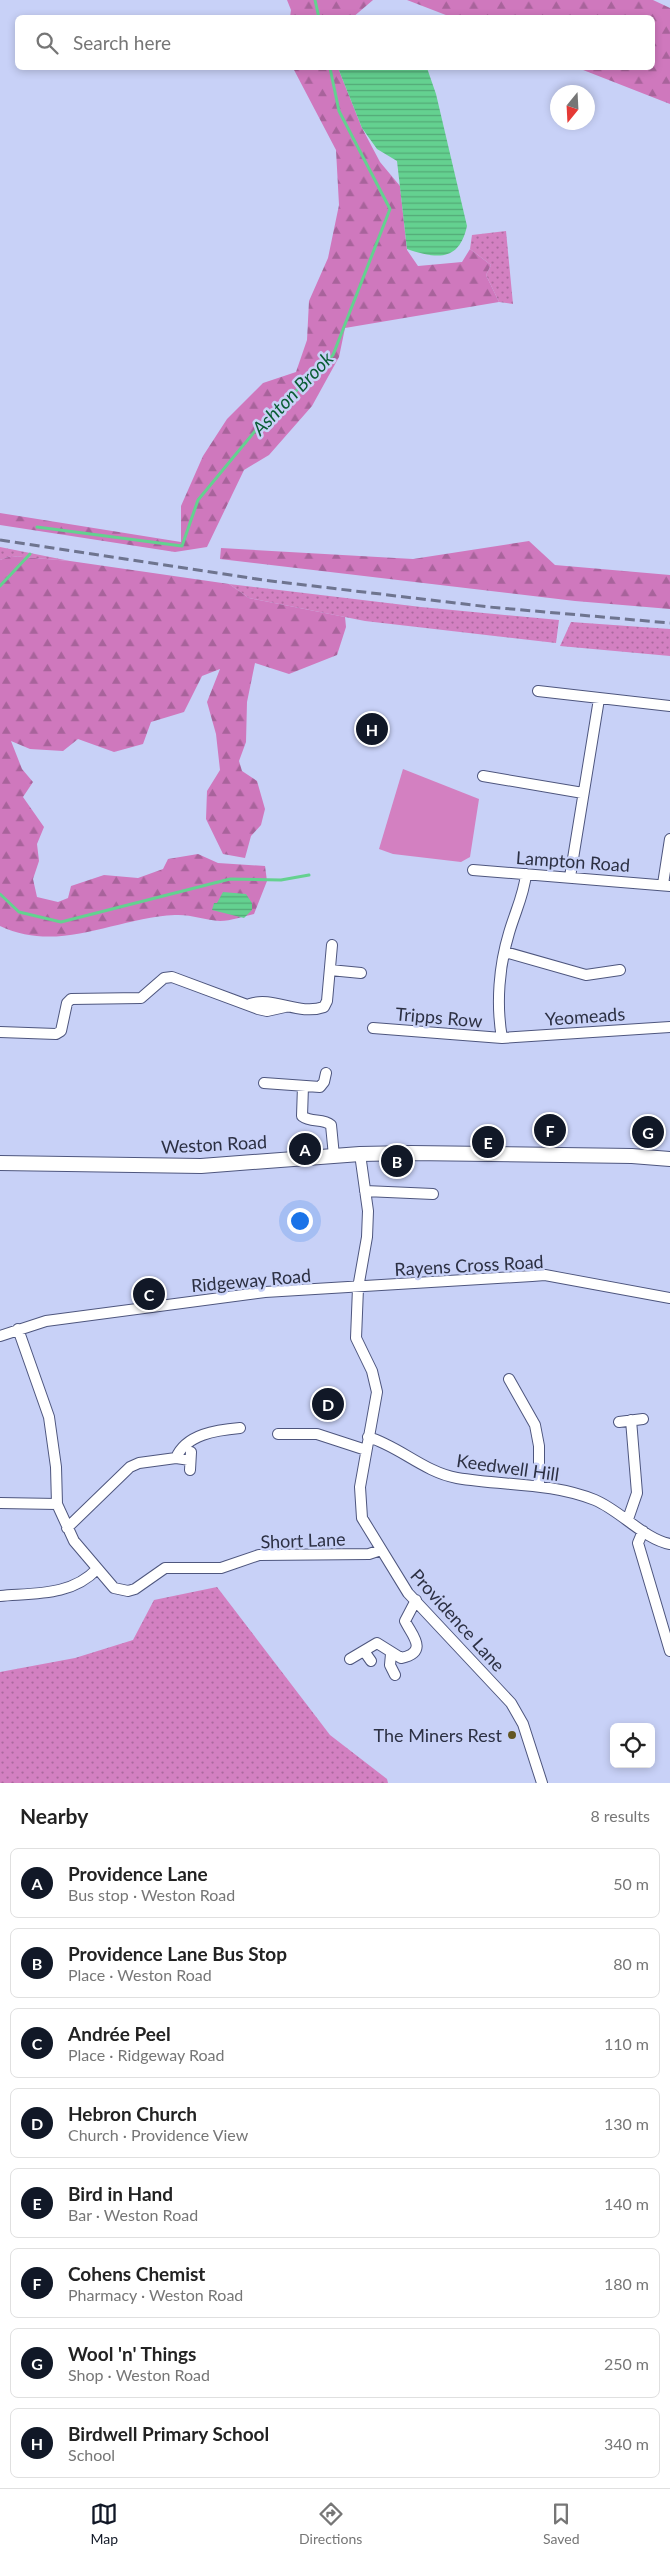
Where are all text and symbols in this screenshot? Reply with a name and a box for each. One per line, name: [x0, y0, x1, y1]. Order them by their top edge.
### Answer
search box: [15, 15, 655, 70]
icon: search: [33, 29, 61, 57]
text: Search here: [73, 31, 171, 54]
north arrow: [550, 85, 595, 130]
water label: Ashton Brook: [246, 346, 338, 440]
pin: H: [356, 710, 388, 748]
street label: Lampton Road: [515, 846, 631, 876]
street label: Tripps Row: [395, 1002, 483, 1032]
street label: Yeomeads: [544, 1002, 626, 1030]
pin: F: [534, 1111, 566, 1149]
pin: G: [632, 1113, 664, 1151]
pin: E: [472, 1123, 504, 1161]
street label: Weston Road: [160, 1130, 268, 1158]
pin: A: [289, 1130, 321, 1168]
pin: B: [381, 1142, 413, 1180]
your location: [287, 1208, 313, 1234]
street label: Rayens Cross Road: [394, 1250, 544, 1280]
street label: Ridgeway Road: [190, 1264, 312, 1296]
pin: C: [133, 1275, 165, 1313]
pin: D: [312, 1385, 344, 1423]
street label: Keedwell Hill: [455, 1449, 561, 1485]
street label: Short Lane: [260, 1528, 346, 1552]
street label: Providence Lane: [406, 1564, 510, 1676]
map controls: [610, 1723, 655, 1768]
button: locate: [610, 1723, 655, 1768]
place label: The Miners Rest: [374, 1724, 503, 1746]
marker: The Miners Rest: [506, 1729, 518, 1741]
text: Nearby: [20, 1803, 88, 1828]
text: 8 results: [590, 1806, 650, 1825]
text: Providence Lane: [68, 1862, 208, 1885]
text: A: [31, 1874, 43, 1893]
text: 50 m: [613, 1874, 649, 1893]
text: Bus stop · Weston Road: [68, 1885, 235, 1904]
text: Providence Lane Bus Stop: [68, 1942, 287, 1965]
text: B: [32, 1954, 42, 1973]
text: 80 m: [613, 1954, 649, 1973]
text: Place · Weston Road: [68, 1965, 212, 1984]
text: Andrée Peel: [68, 2022, 171, 2045]
text: C: [32, 2034, 42, 2053]
text: 110 m: [604, 2034, 649, 2053]
text: Place · Ridgeway Road: [68, 2045, 225, 2064]
text: Hebron Church: [68, 2102, 197, 2125]
text: D: [31, 2114, 43, 2133]
text: 130 m: [604, 2114, 649, 2133]
text: Church · Providence View: [68, 2125, 248, 2144]
text: Bird in Hand: [68, 2182, 173, 2205]
text: E: [32, 2194, 42, 2213]
text: 140 m: [604, 2194, 649, 2213]
text: Bar · Weston Road: [68, 2205, 198, 2224]
text: Cohens Chemist: [68, 2262, 205, 2285]
text: F: [32, 2274, 42, 2293]
text: 180 m: [604, 2274, 649, 2293]
text: Pharmacy · Weston Road: [68, 2285, 243, 2304]
text: Wool 'n' Things: [68, 2342, 196, 2365]
text: G: [31, 2354, 43, 2373]
text: 250 m: [604, 2354, 649, 2373]
text: Shop · Weston Road: [68, 2365, 210, 2384]
text: Birdwell Primary School: [68, 2422, 269, 2445]
text: H: [31, 2434, 43, 2453]
text: 340 m: [604, 2434, 649, 2453]
text: School: [68, 2445, 115, 2464]
tab: Map: [90, 2500, 118, 2547]
tab: Directions: [299, 2500, 362, 2547]
tab: Saved: [543, 2500, 580, 2547]

